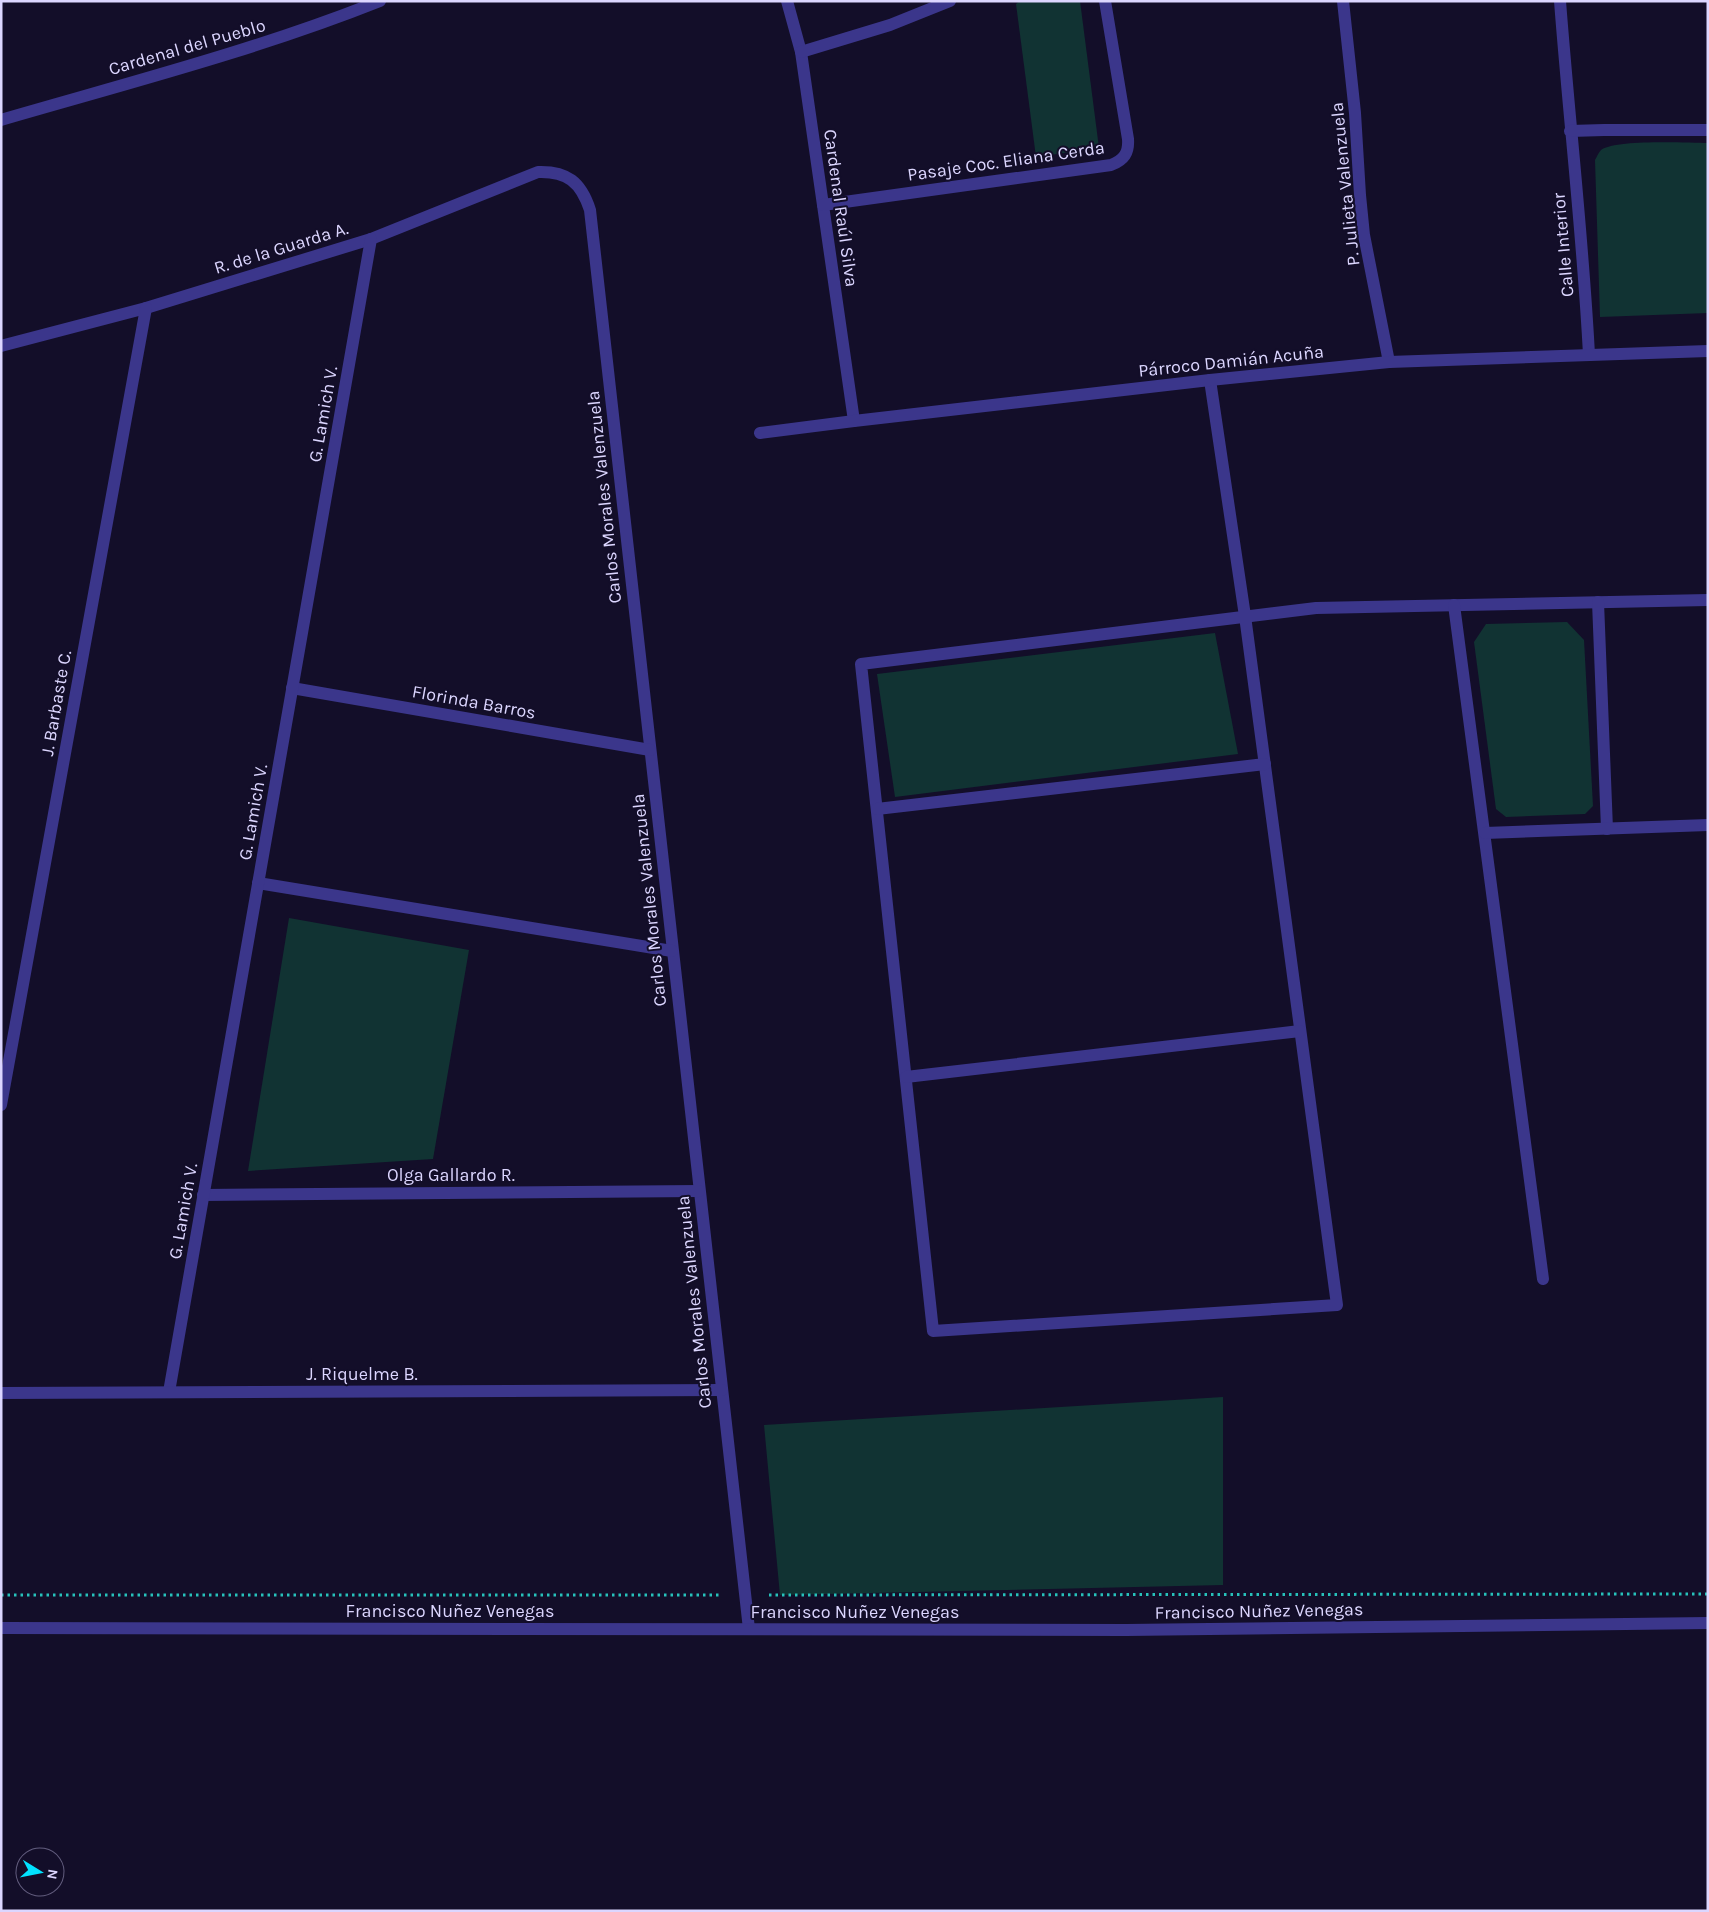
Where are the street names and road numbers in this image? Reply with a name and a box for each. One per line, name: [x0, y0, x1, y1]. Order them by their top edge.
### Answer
street label: Cardenal del Pueblo: [106, 14, 268, 80]
street label: P. Julieta Valenzuela: [1325, 101, 1365, 267]
street label: Cardenal Raúl Silva: [819, 128, 863, 288]
street label: Pasaje Coc. Eliana Cerda: [906, 136, 1106, 186]
street label: Calle Interior: [1547, 191, 1579, 298]
street label: R. de la Guarda A.: [211, 217, 351, 279]
street label: Párroco Damián Acuña: [1137, 340, 1325, 382]
street label: G. Lamich V.: [304, 364, 342, 464]
street label: Carlos Morales Valenzuela: [582, 390, 626, 604]
street label: J. Barbaste C.: [36, 648, 76, 758]
street label: Florinda Barros: [410, 680, 538, 724]
street label: G. Lamich V.: [234, 762, 272, 862]
street label: Carlos Morales Valenzuela: [627, 793, 671, 1007]
street label: G. Lamich V.: [164, 1161, 202, 1261]
street label: Olga Gallardo R.: [387, 1164, 515, 1186]
street label: Carlos Morales Valenzuela: [672, 1195, 716, 1409]
street label: J. Riquelme B.: [306, 1363, 418, 1385]
street label: Francisco Nuñez Venegas: [1154, 1598, 1364, 1624]
street label: Francisco Nuñez Venegas: [346, 1600, 554, 1622]
street label: Francisco Nuñez Venegas: [751, 1601, 959, 1623]

